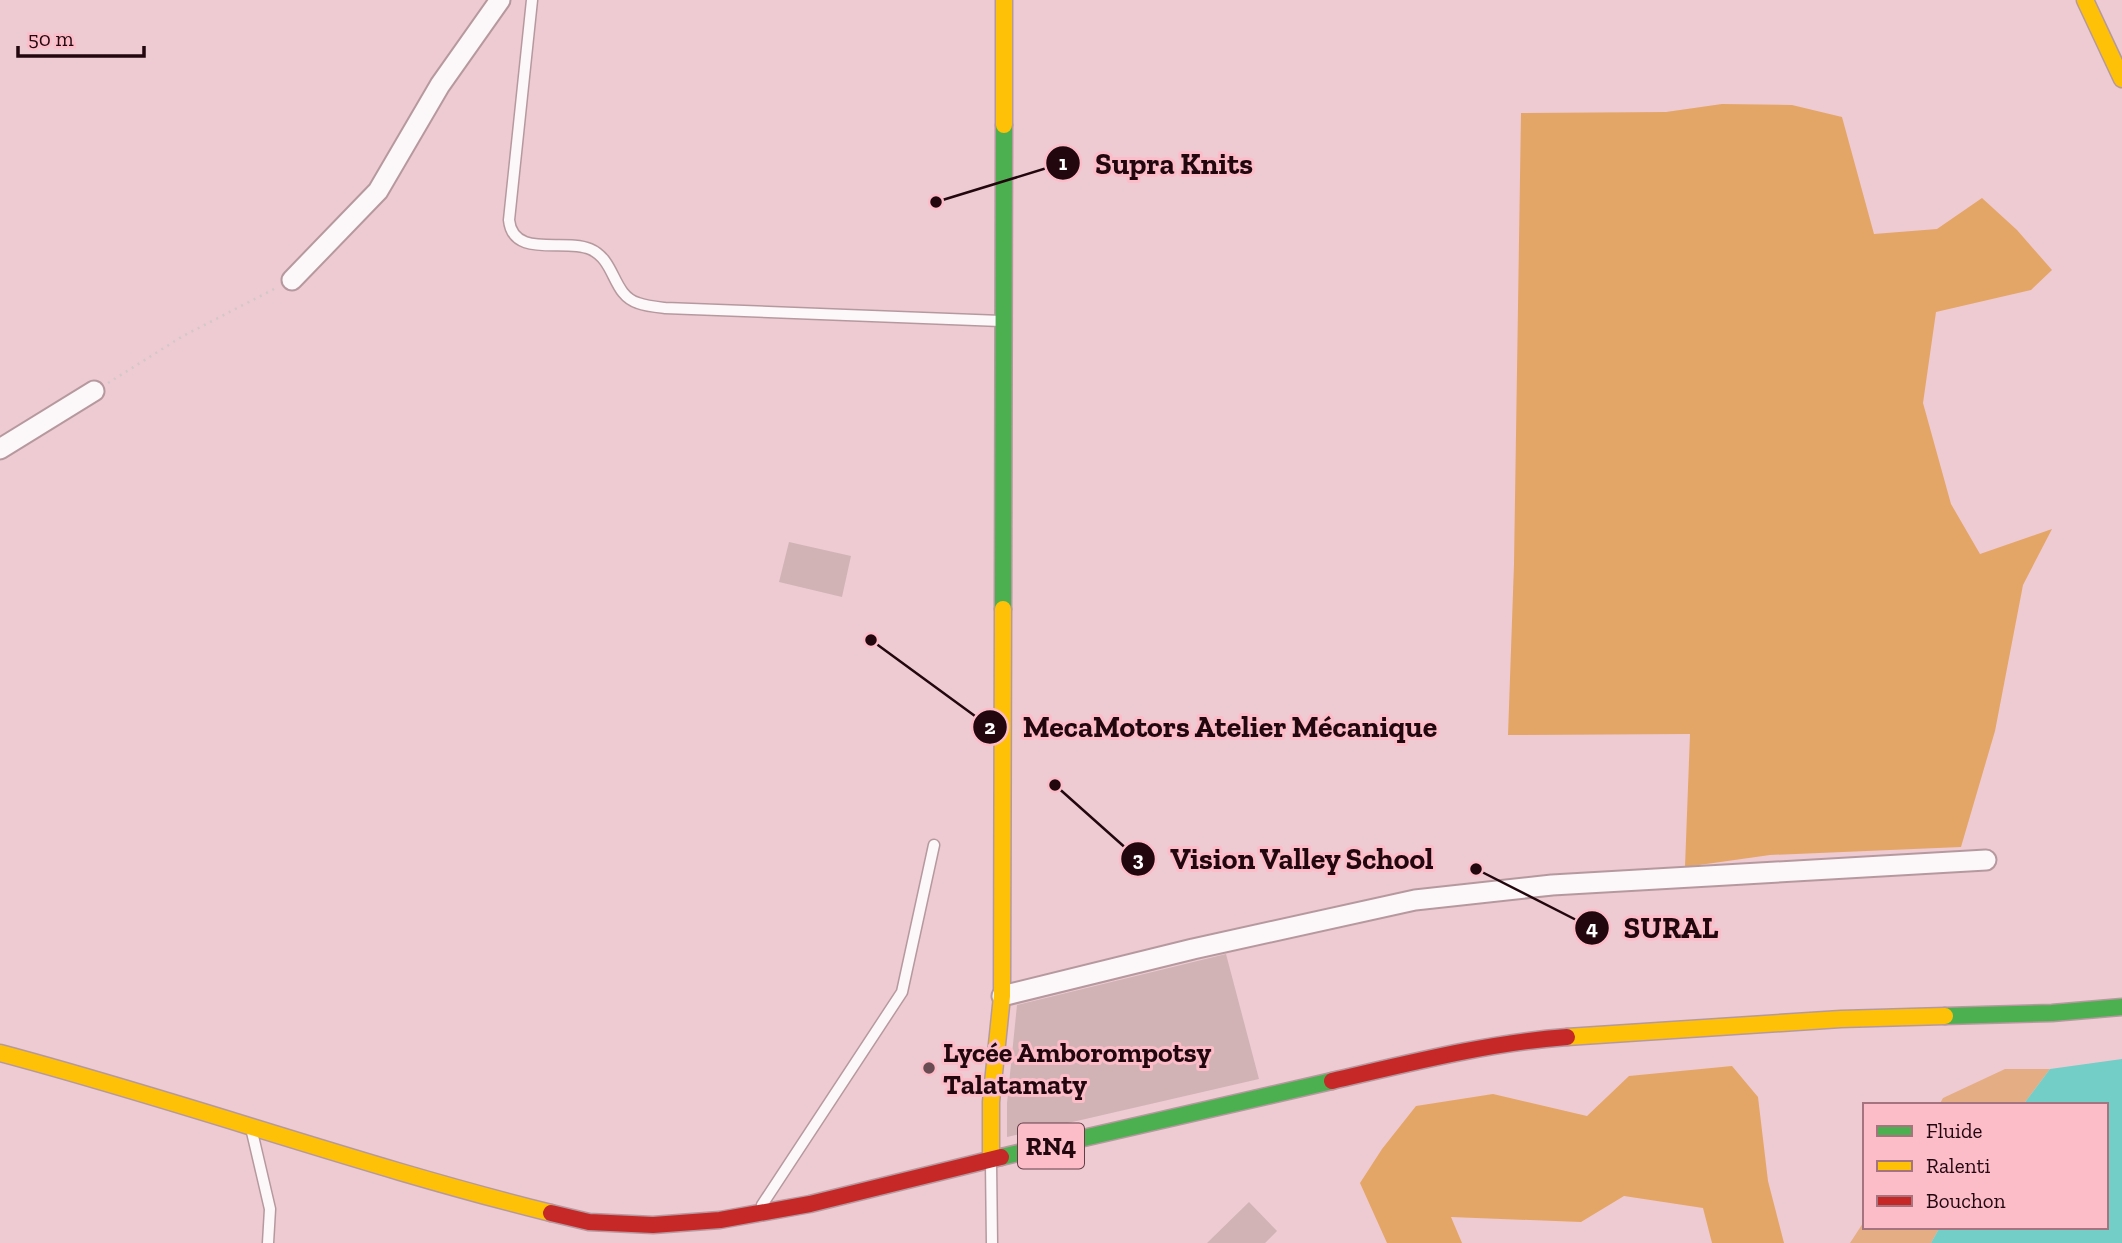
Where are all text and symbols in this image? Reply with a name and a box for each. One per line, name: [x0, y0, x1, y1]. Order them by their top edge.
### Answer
scale bar: [18, 14, 144, 58]
text: 50 m: [28, 26, 74, 51]
callout: Supra Knits: [1046, 138, 1267, 189]
text: Supra Knits: [1095, 146, 1253, 182]
text: 1: [1059, 150, 1068, 175]
callout: MecaMotors Atelier Mécanique: [973, 701, 1451, 752]
text: MecaMotors Atelier Mécanique: [1023, 709, 1437, 745]
text: 2: [984, 714, 996, 739]
callout: Vision Valley School: [1120, 833, 1448, 884]
text: Vision Valley School: [1170, 841, 1434, 877]
text: 3: [1132, 846, 1144, 871]
callout: SURAL: [1575, 902, 1732, 953]
text: SURAL: [1624, 910, 1719, 946]
text: 4: [1586, 915, 1598, 940]
place label: Lycée Amborompotsy Talatamaty: [943, 1036, 1211, 1101]
marker: Lycée Amborompotsy Talatamaty: [921, 1060, 937, 1076]
legend: [1863, 1103, 2108, 1229]
text: Fluide: [1926, 1118, 1982, 1143]
road number: RN4: [1018, 1124, 1084, 1168]
text: Ralenti: [1926, 1153, 1990, 1178]
text: Bouchon: [1926, 1188, 2006, 1213]

